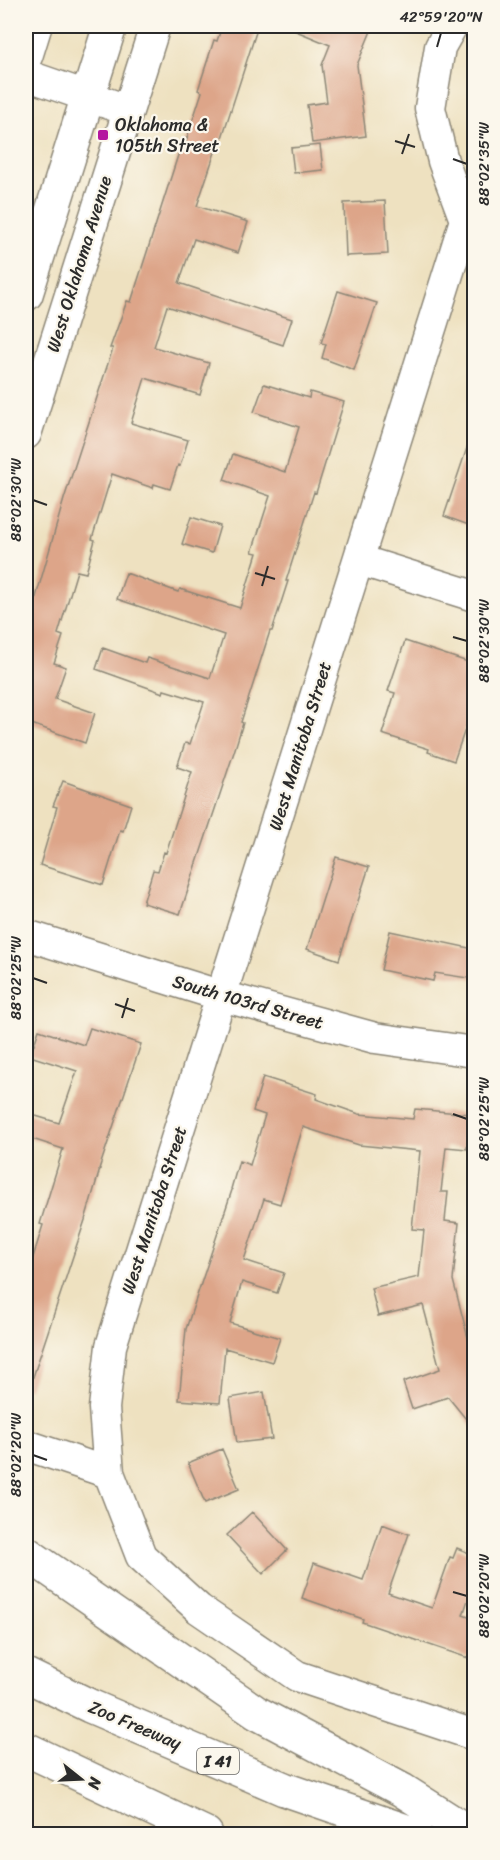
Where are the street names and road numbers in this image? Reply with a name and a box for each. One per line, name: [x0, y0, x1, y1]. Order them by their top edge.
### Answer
street label: West Oklahoma Avenue: [37, 172, 121, 356]
street label: West Manitoba Street: [259, 657, 341, 834]
street label: South 103rd Street: [169, 965, 327, 1039]
street label: West Manitoba Street: [112, 1122, 196, 1298]
street label: Zoo Freeway: [83, 1691, 187, 1759]
road number: I 41: [197, 1748, 239, 1774]

